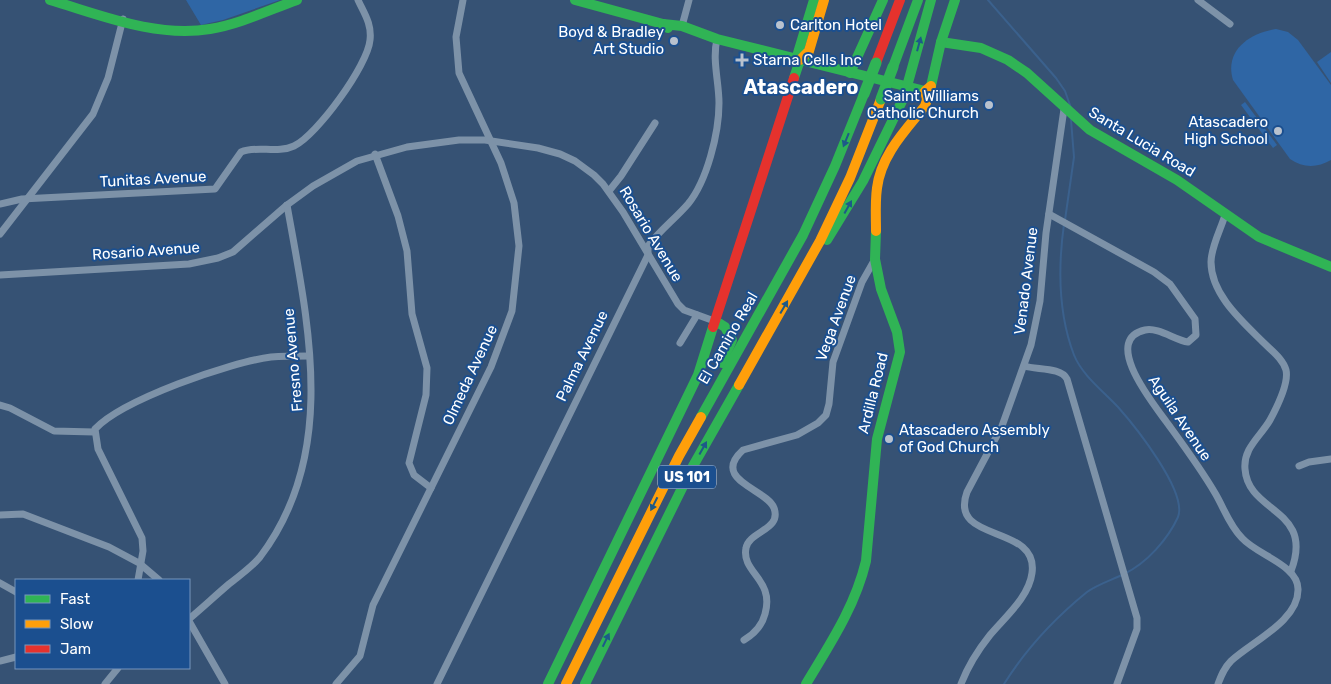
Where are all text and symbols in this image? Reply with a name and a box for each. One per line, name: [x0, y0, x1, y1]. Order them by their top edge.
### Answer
place label: Carlton Hotel: [790, 16, 882, 34]
marker: Carlton Hotel: [774, 19, 786, 31]
place label: Boyd & Bradley Art Studio: [558, 23, 664, 58]
marker: Boyd & Bradley Art Studio: [668, 35, 680, 47]
one-way arrow: [915, 37, 923, 52]
place label: Starna Cells Inc: [753, 51, 862, 69]
marker: Starna Cells Inc: [735, 53, 749, 67]
district label: Atascadero: [743, 75, 859, 99]
place label: Saint Williams Catholic Church: [867, 87, 979, 122]
marker: Saint Williams Catholic Church: [983, 99, 995, 111]
street label: Santa Lucia Road: [1085, 103, 1199, 181]
place label: Atascadero High School: [1184, 113, 1268, 148]
marker: Atascadero High School: [1272, 125, 1284, 137]
one-way arrow: [842, 133, 850, 148]
street label: Tunitas Avenue: [99, 167, 207, 191]
street label: Rosario Avenue: [615, 183, 687, 285]
one-way arrow: [844, 200, 852, 215]
street label: Venado Avenue: [1010, 226, 1042, 336]
street label: Rosario Avenue: [91, 238, 201, 264]
street label: Vega Avenue: [812, 272, 860, 364]
street label: El Camino Real: [694, 289, 762, 387]
one-way arrow: [779, 301, 788, 314]
street label: Fresno Avenue: [280, 308, 306, 412]
street label: Palma Avenue: [552, 308, 612, 404]
street label: Olmeda Avenue: [439, 322, 501, 428]
street label: Ardilla Road: [854, 351, 892, 435]
street label: Aguila Avenue: [1145, 372, 1215, 464]
place label: Atascadero Assembly of God Church: [899, 421, 1050, 456]
marker: Atascadero Assembly of God Church: [883, 433, 895, 445]
one-way arrow: [698, 441, 707, 455]
road number: US 101: [658, 466, 716, 488]
one-way arrow: [650, 497, 658, 512]
legend: [15, 579, 190, 669]
text: Fast: [60, 590, 90, 608]
text: Slow: [60, 615, 93, 633]
one-way arrow: [602, 633, 610, 647]
text: Jam: [60, 640, 91, 658]

